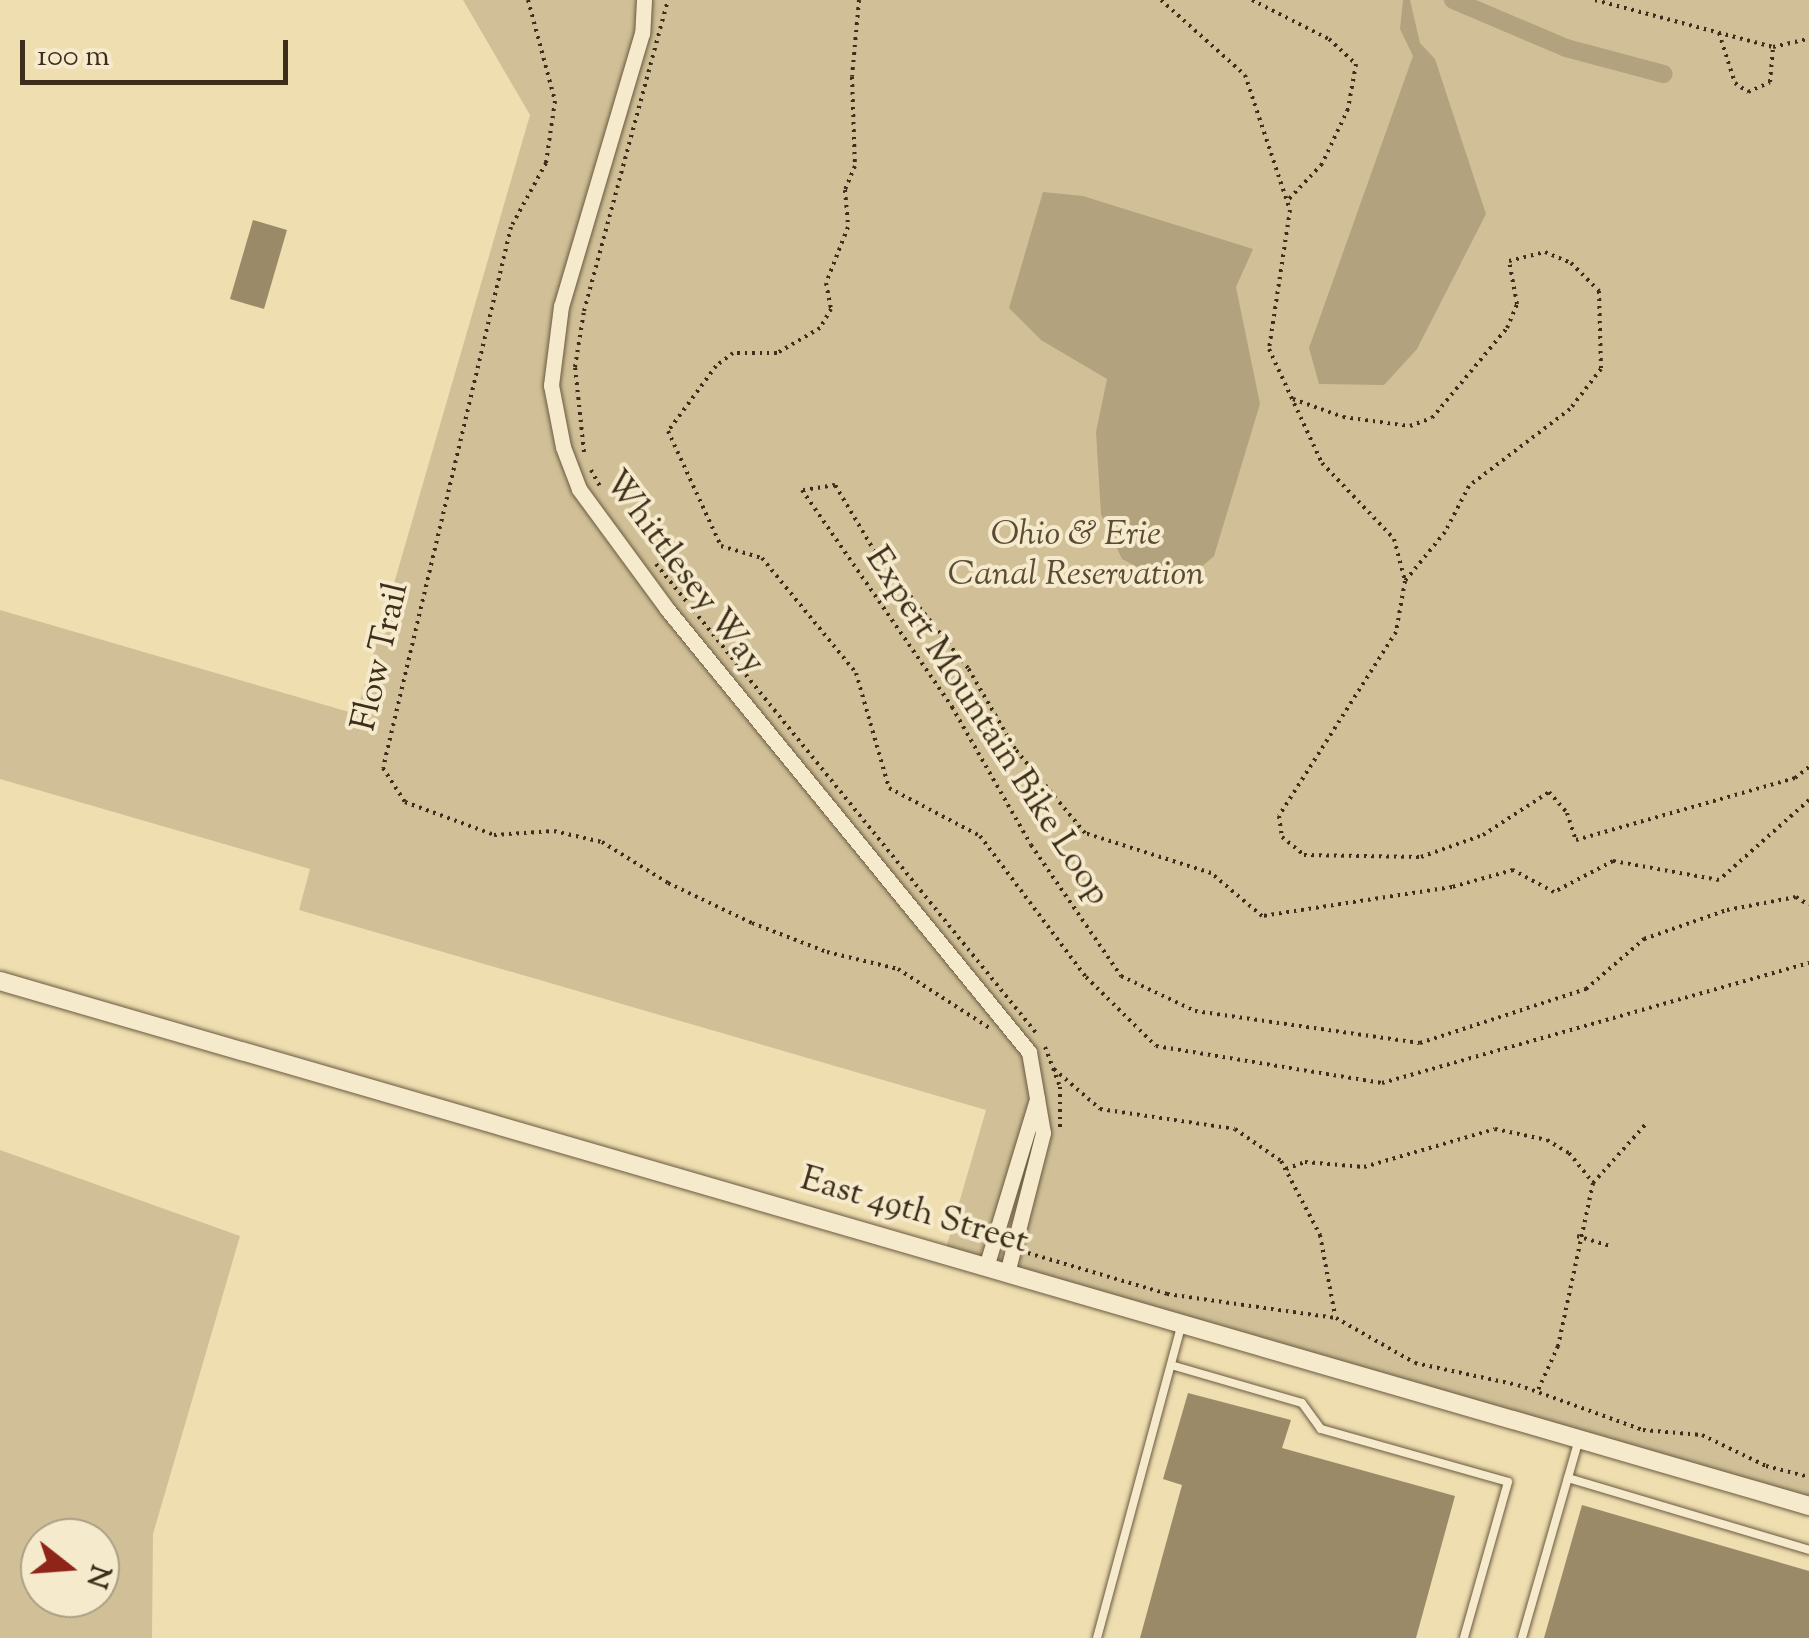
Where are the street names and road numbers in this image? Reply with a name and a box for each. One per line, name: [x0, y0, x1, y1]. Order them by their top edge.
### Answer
street label: Whittlesey Way: [593, 463, 773, 683]
street label: Expert Mountain Bike Loop: [854, 540, 1118, 914]
street label: Flow Trail: [345, 579, 419, 735]
street label: East 49th Street: [795, 1159, 1033, 1265]

